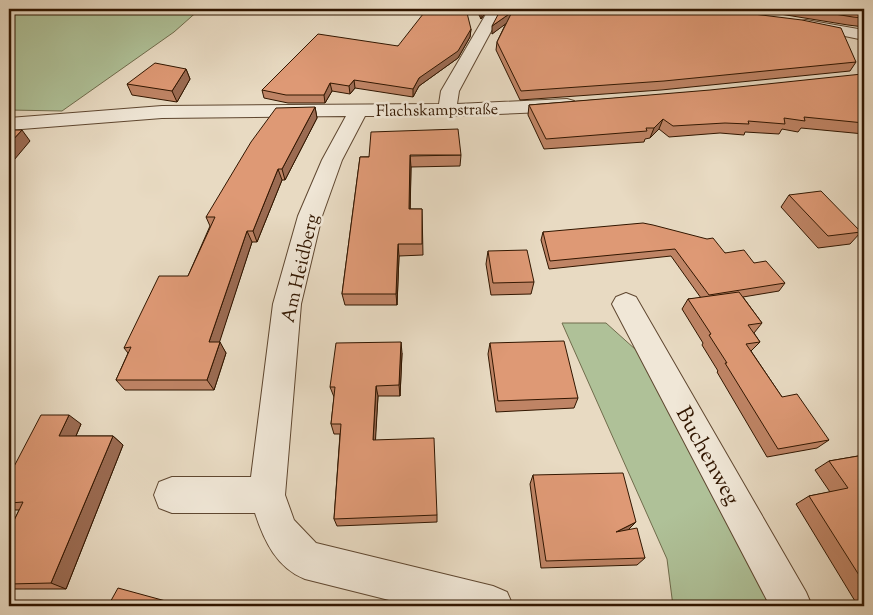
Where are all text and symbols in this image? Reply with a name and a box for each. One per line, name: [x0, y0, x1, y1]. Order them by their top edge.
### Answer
street label: Flachskampstraße: [376, 99, 498, 124]
street label: Am Heidberg: [276, 212, 327, 326]
street label: Buchenweg: [666, 401, 747, 512]

